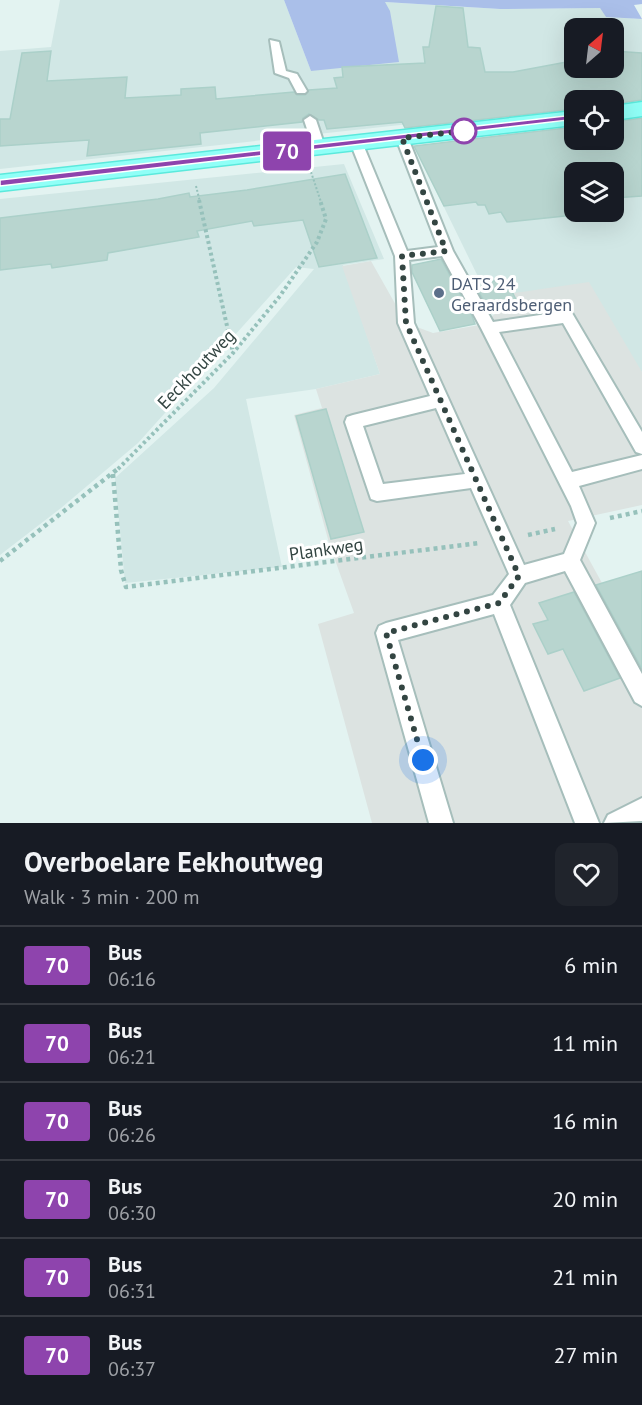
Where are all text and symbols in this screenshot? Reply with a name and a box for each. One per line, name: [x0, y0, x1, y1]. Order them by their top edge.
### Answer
north arrow: [564, 18, 624, 78]
map controls: [564, 18, 624, 222]
button: locate: [564, 90, 624, 150]
unlabelled marker: [451, 118, 477, 144]
line badge: 70: [260, 132, 314, 170]
text: 70: [275, 138, 299, 165]
button: layers: [564, 162, 624, 222]
place label: DATS 24 Geraardsbergen: [451, 272, 572, 316]
marker: DATS 24 Geraardsbergen: [432, 286, 446, 300]
street label: Eeckhoutweg: [152, 324, 240, 414]
street label: Plankweg: [288, 532, 364, 566]
your location: [408, 745, 438, 775]
text: Overboelare Eekhoutweg: [24, 843, 324, 880]
button: heart: [555, 843, 618, 906]
text: Walk · 3 min · 200 m: [24, 884, 200, 910]
text: Bus: [108, 938, 142, 966]
text: 6 min: [564, 951, 618, 979]
text: 70: [45, 952, 69, 979]
text: 06:16: [108, 966, 156, 992]
text: Bus: [108, 1016, 142, 1044]
text: 11 min: [552, 1029, 618, 1057]
text: 70: [45, 1030, 69, 1057]
text: 06:21: [108, 1044, 156, 1070]
text: Bus: [108, 1094, 142, 1122]
text: 16 min: [552, 1107, 618, 1135]
text: 70: [45, 1108, 69, 1135]
text: 06:26: [108, 1122, 156, 1148]
text: Bus: [108, 1172, 142, 1200]
text: 20 min: [552, 1185, 618, 1213]
text: 70: [45, 1186, 69, 1213]
text: 06:30: [108, 1200, 156, 1226]
text: Bus: [108, 1250, 142, 1278]
text: 21 min: [552, 1263, 618, 1291]
text: 70: [45, 1264, 69, 1291]
text: 06:31: [108, 1278, 156, 1304]
text: Bus: [108, 1328, 142, 1356]
text: 27 min: [554, 1341, 618, 1369]
text: 70: [45, 1342, 69, 1369]
text: 06:37: [108, 1356, 156, 1382]

